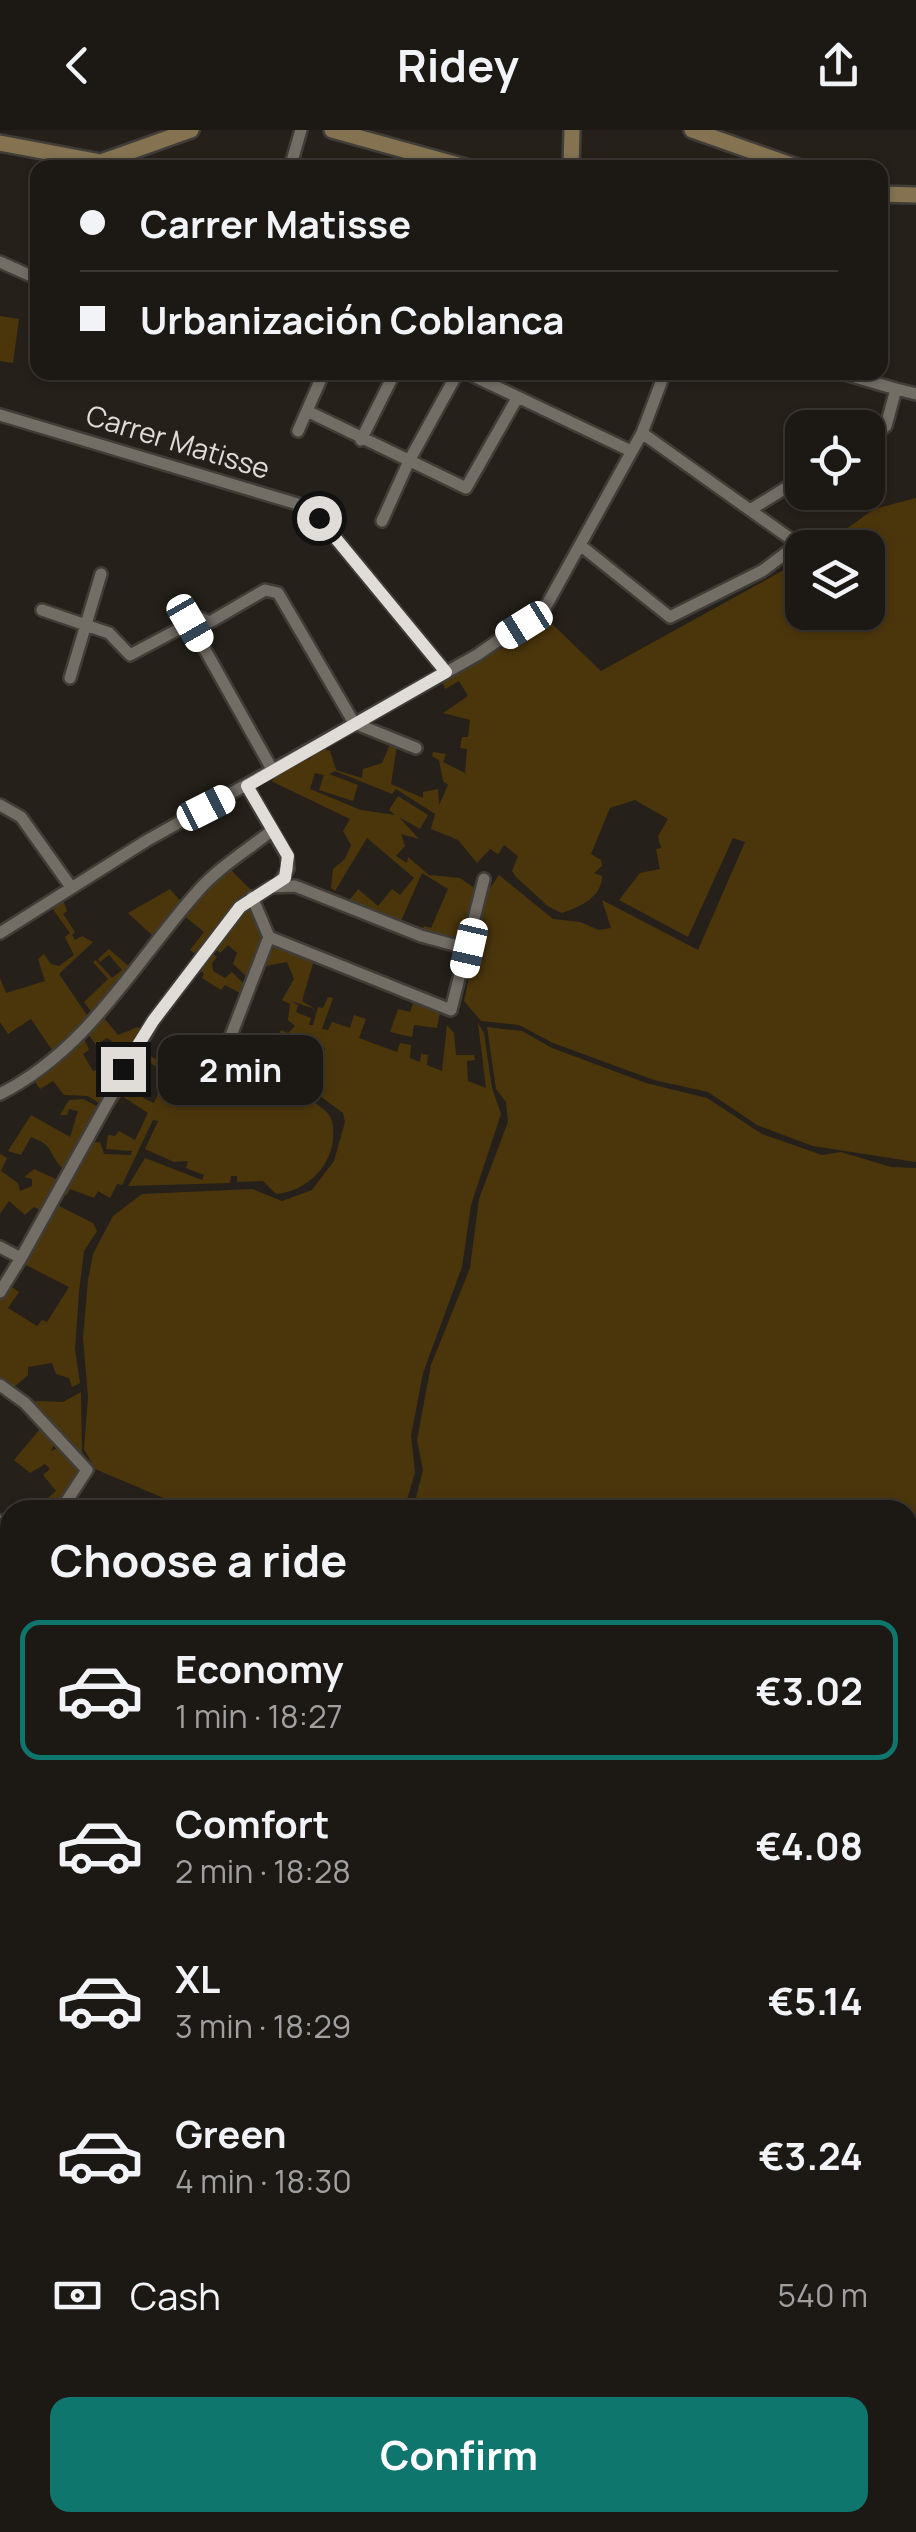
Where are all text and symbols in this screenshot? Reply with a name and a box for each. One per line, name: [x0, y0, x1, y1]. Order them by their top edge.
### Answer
text: Ridey: [397, 34, 519, 96]
icon: back: [50, 38, 105, 93]
icon: share: [811, 38, 866, 93]
text: Carrer Matisse: [140, 197, 411, 249]
text: Urbanización Coblanca: [140, 293, 564, 345]
street label: Carrer Matisse: [82, 395, 275, 487]
map controls: [785, 410, 885, 630]
button: locate: [785, 410, 885, 510]
route start: [297, 496, 342, 541]
button: layers: [785, 530, 885, 630]
car: [162, 590, 218, 656]
car: [491, 596, 557, 654]
car: [172, 781, 240, 835]
car: [448, 915, 490, 981]
callout: 2 min: [158, 1034, 323, 1104]
route end: [101, 1047, 146, 1092]
text: 2 min: [199, 1048, 282, 1092]
text: Choose a ride: [50, 1529, 347, 1591]
text: Economy: [175, 1642, 344, 1694]
icon: car: [55, 1645, 145, 1735]
text: €3.02: [756, 1664, 863, 1716]
text: 1 min · 18:27: [175, 1694, 342, 1738]
text: Comfort: [175, 1797, 329, 1849]
icon: car: [55, 1800, 145, 1890]
text: €4.08: [756, 1819, 863, 1871]
text: 2 min · 18:28: [175, 1849, 351, 1893]
text: XL: [175, 1952, 220, 2004]
icon: car: [55, 1955, 145, 2045]
text: €5.14: [768, 1974, 863, 2026]
text: 3 min · 18:29: [175, 2004, 351, 2048]
text: Green: [175, 2107, 287, 2159]
icon: car: [55, 2110, 145, 2200]
text: €3.24: [758, 2129, 863, 2181]
text: 4 min · 18:30: [175, 2159, 352, 2203]
icon: cash: [50, 2268, 105, 2323]
text: Cash: [130, 2269, 221, 2321]
text: 540 m: [778, 2273, 868, 2317]
button: Confirm: [50, 2397, 868, 2512]

